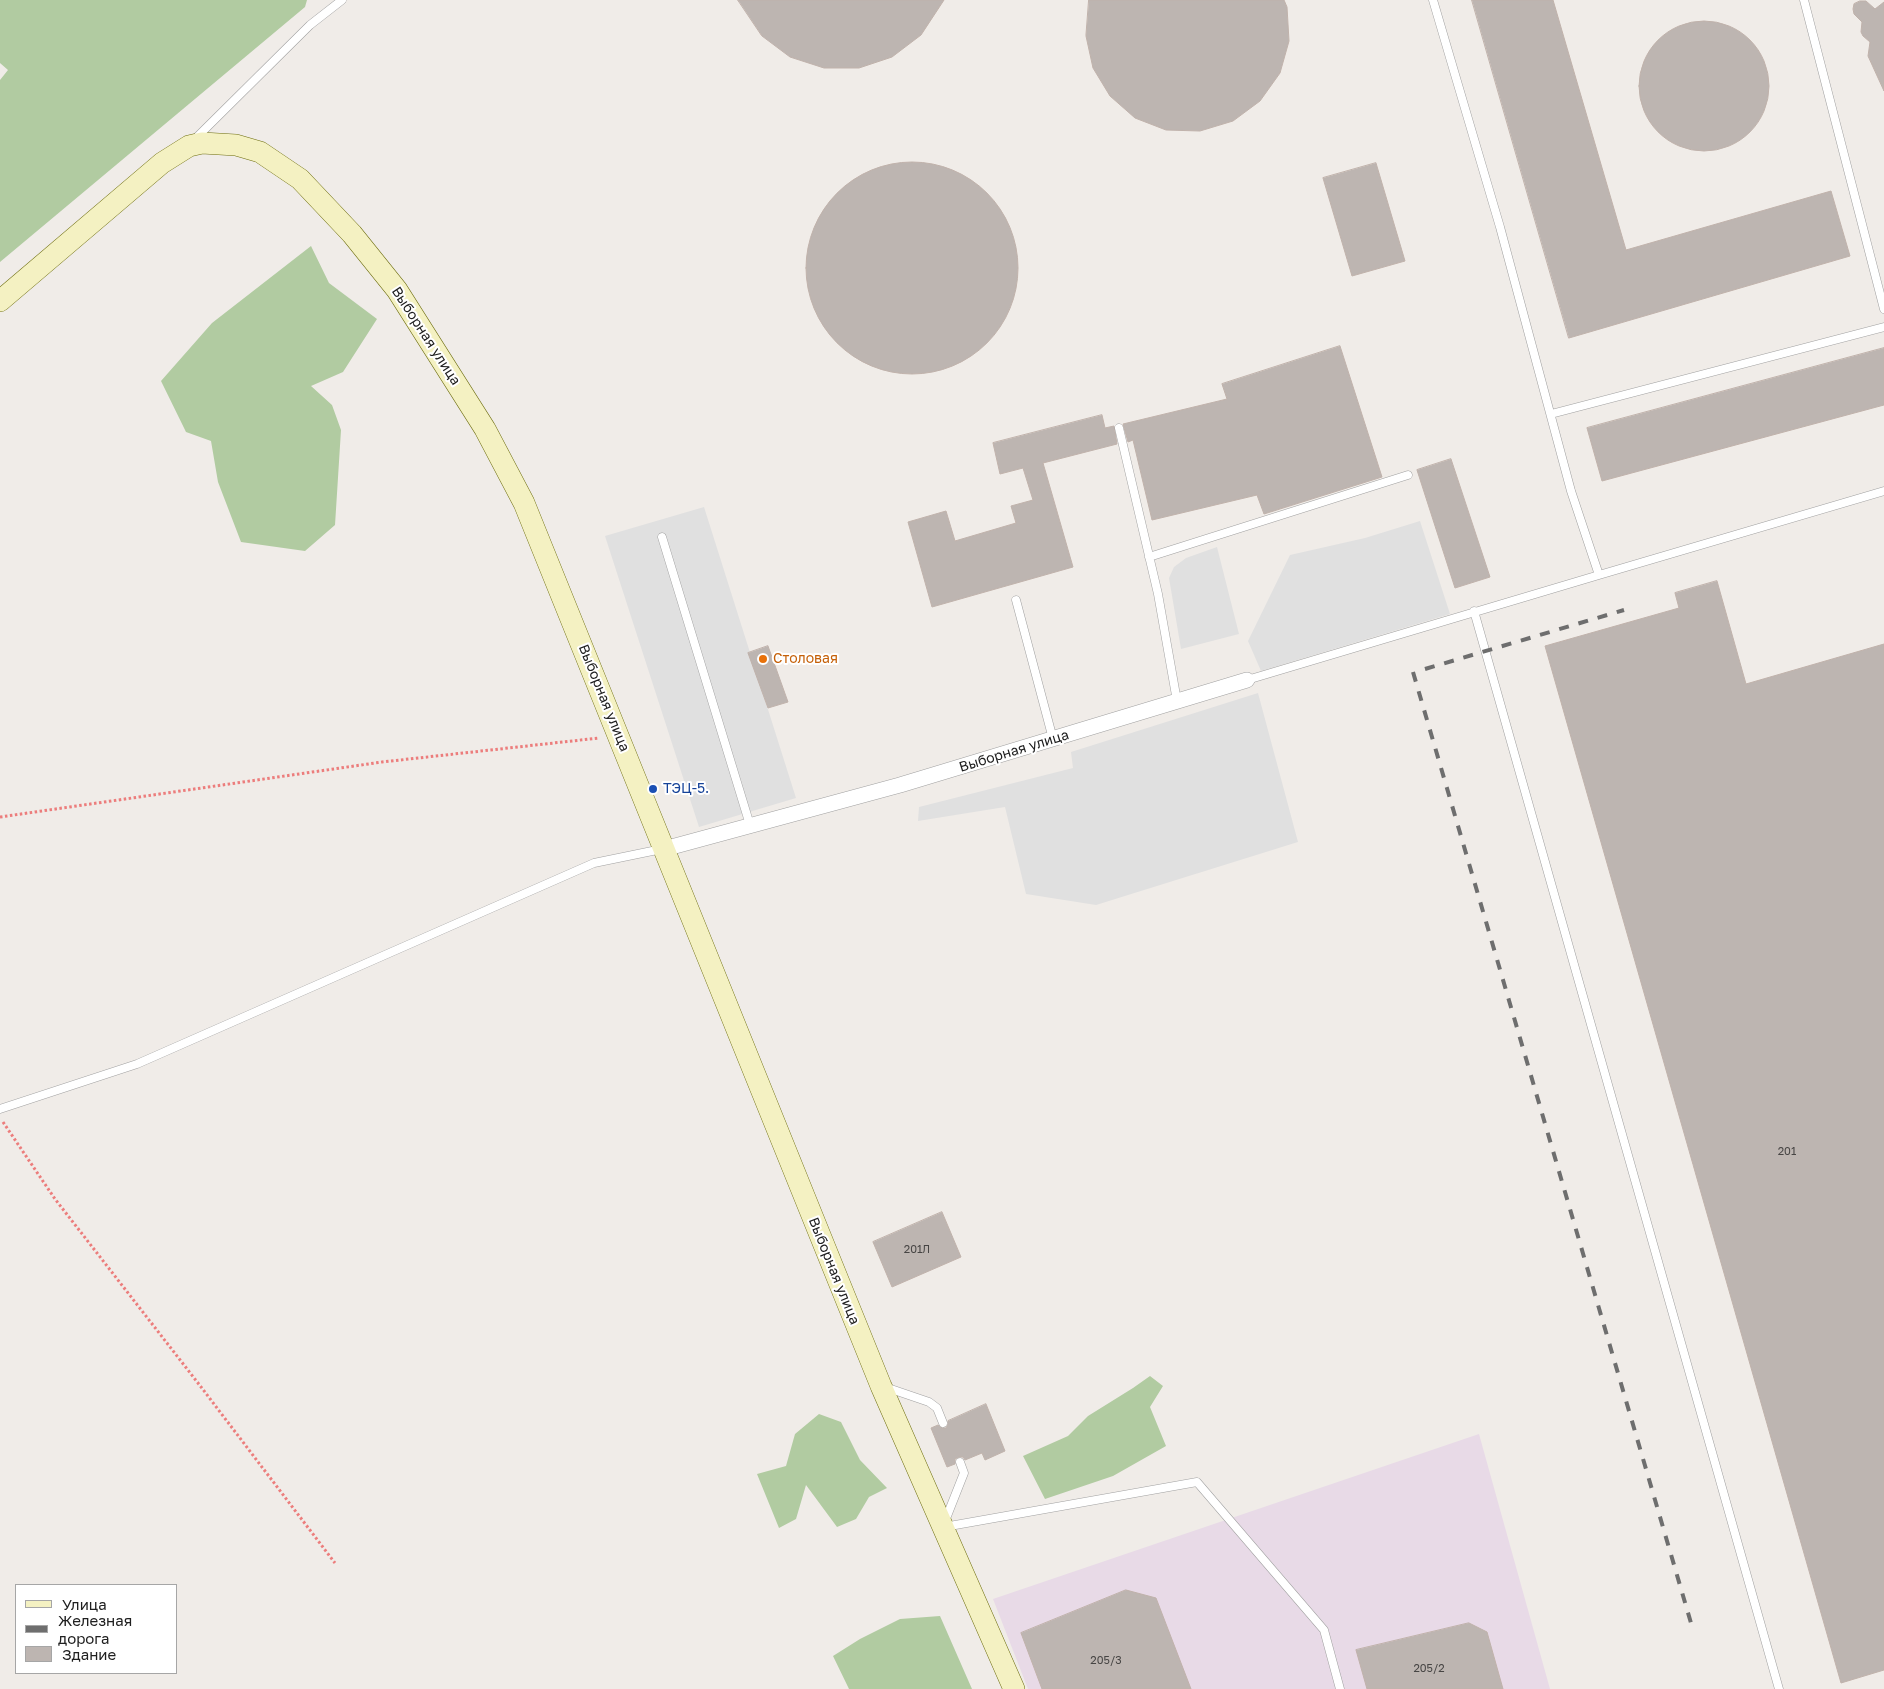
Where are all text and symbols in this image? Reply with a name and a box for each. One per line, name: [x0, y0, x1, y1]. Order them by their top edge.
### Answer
street label: Выборная улица: [388, 284, 464, 388]
street label: Выборная улица: [575, 642, 633, 754]
place label: Столовая: [773, 651, 838, 667]
marker: Столовая: [757, 653, 769, 665]
street label: Выборная улица: [957, 726, 1071, 776]
place label: ТЭЦ-5.: [663, 781, 709, 797]
marker: ТЭЦ-5.: [647, 783, 659, 795]
house number: 201: [1778, 1145, 1796, 1159]
street label: Выборная улица: [805, 1215, 863, 1327]
house number: 201Л: [904, 1243, 930, 1257]
legend: [15, 1584, 178, 1674]
text: Улица: [62, 1595, 107, 1613]
text: Железная дорога: [58, 1611, 132, 1647]
text: Здание: [62, 1645, 116, 1663]
house number: 205/3: [1090, 1654, 1122, 1668]
house number: 205/2: [1413, 1662, 1445, 1676]

